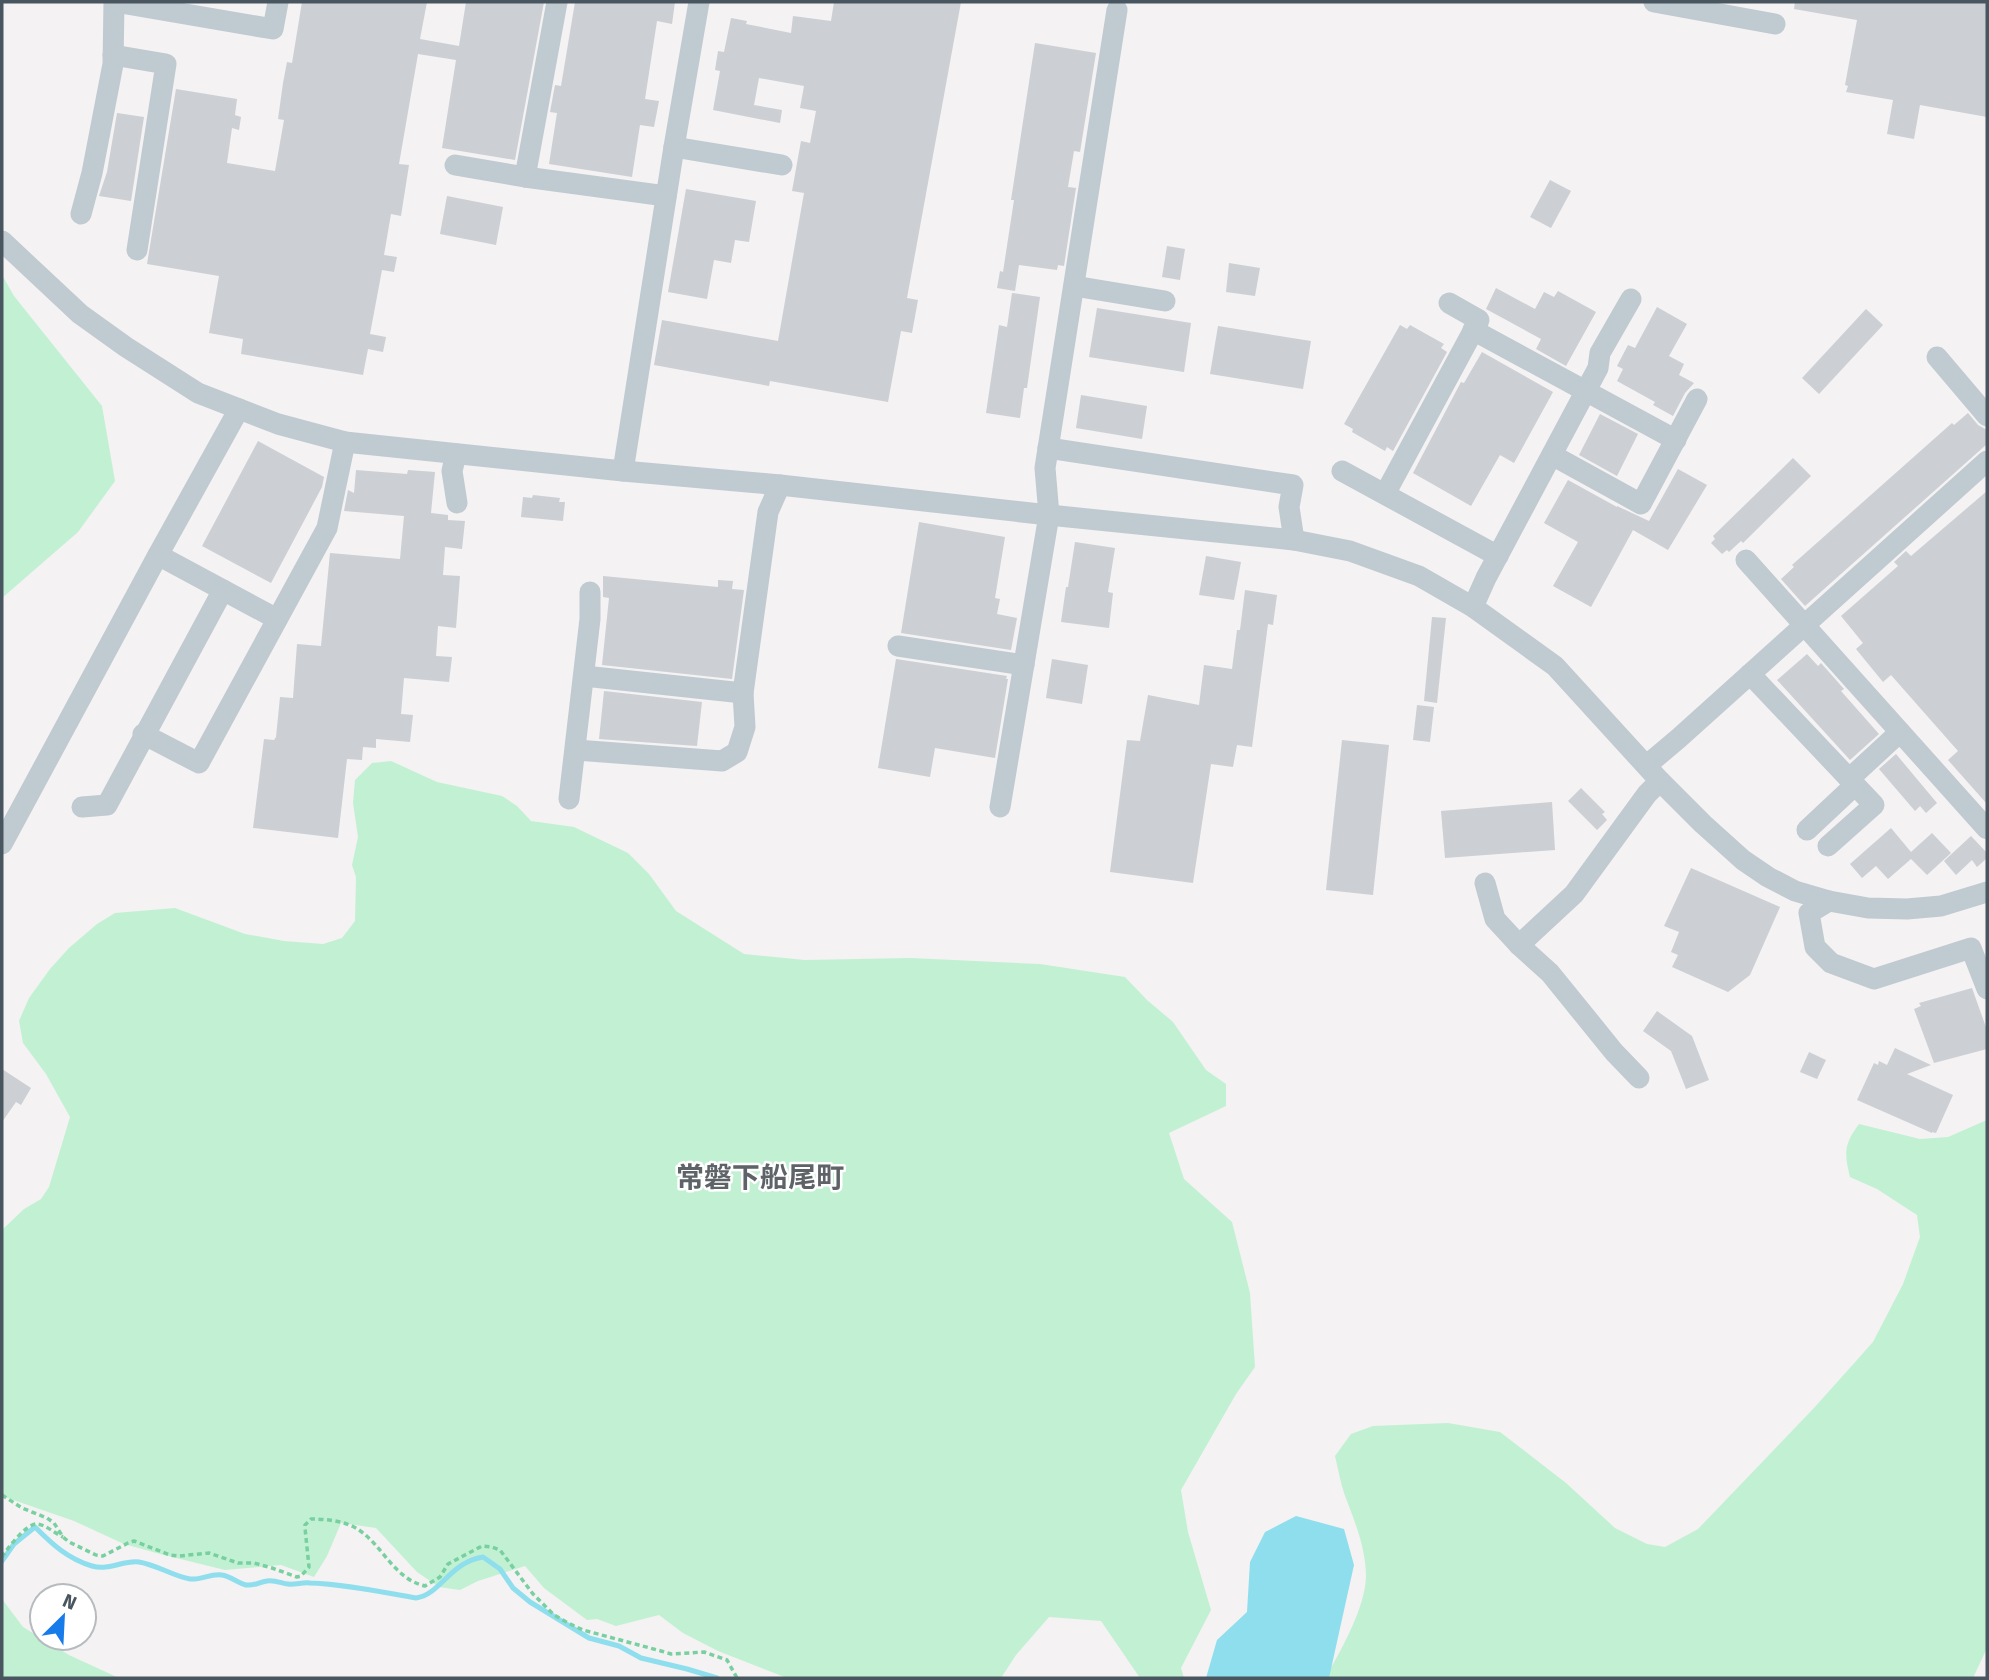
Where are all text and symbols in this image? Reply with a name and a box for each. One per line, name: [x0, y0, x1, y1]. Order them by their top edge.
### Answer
district label: 常磐下船尾町: [676, 1161, 844, 1194]
north arrow: [28, 1582, 98, 1652]
text: N: [59, 1589, 80, 1615]

